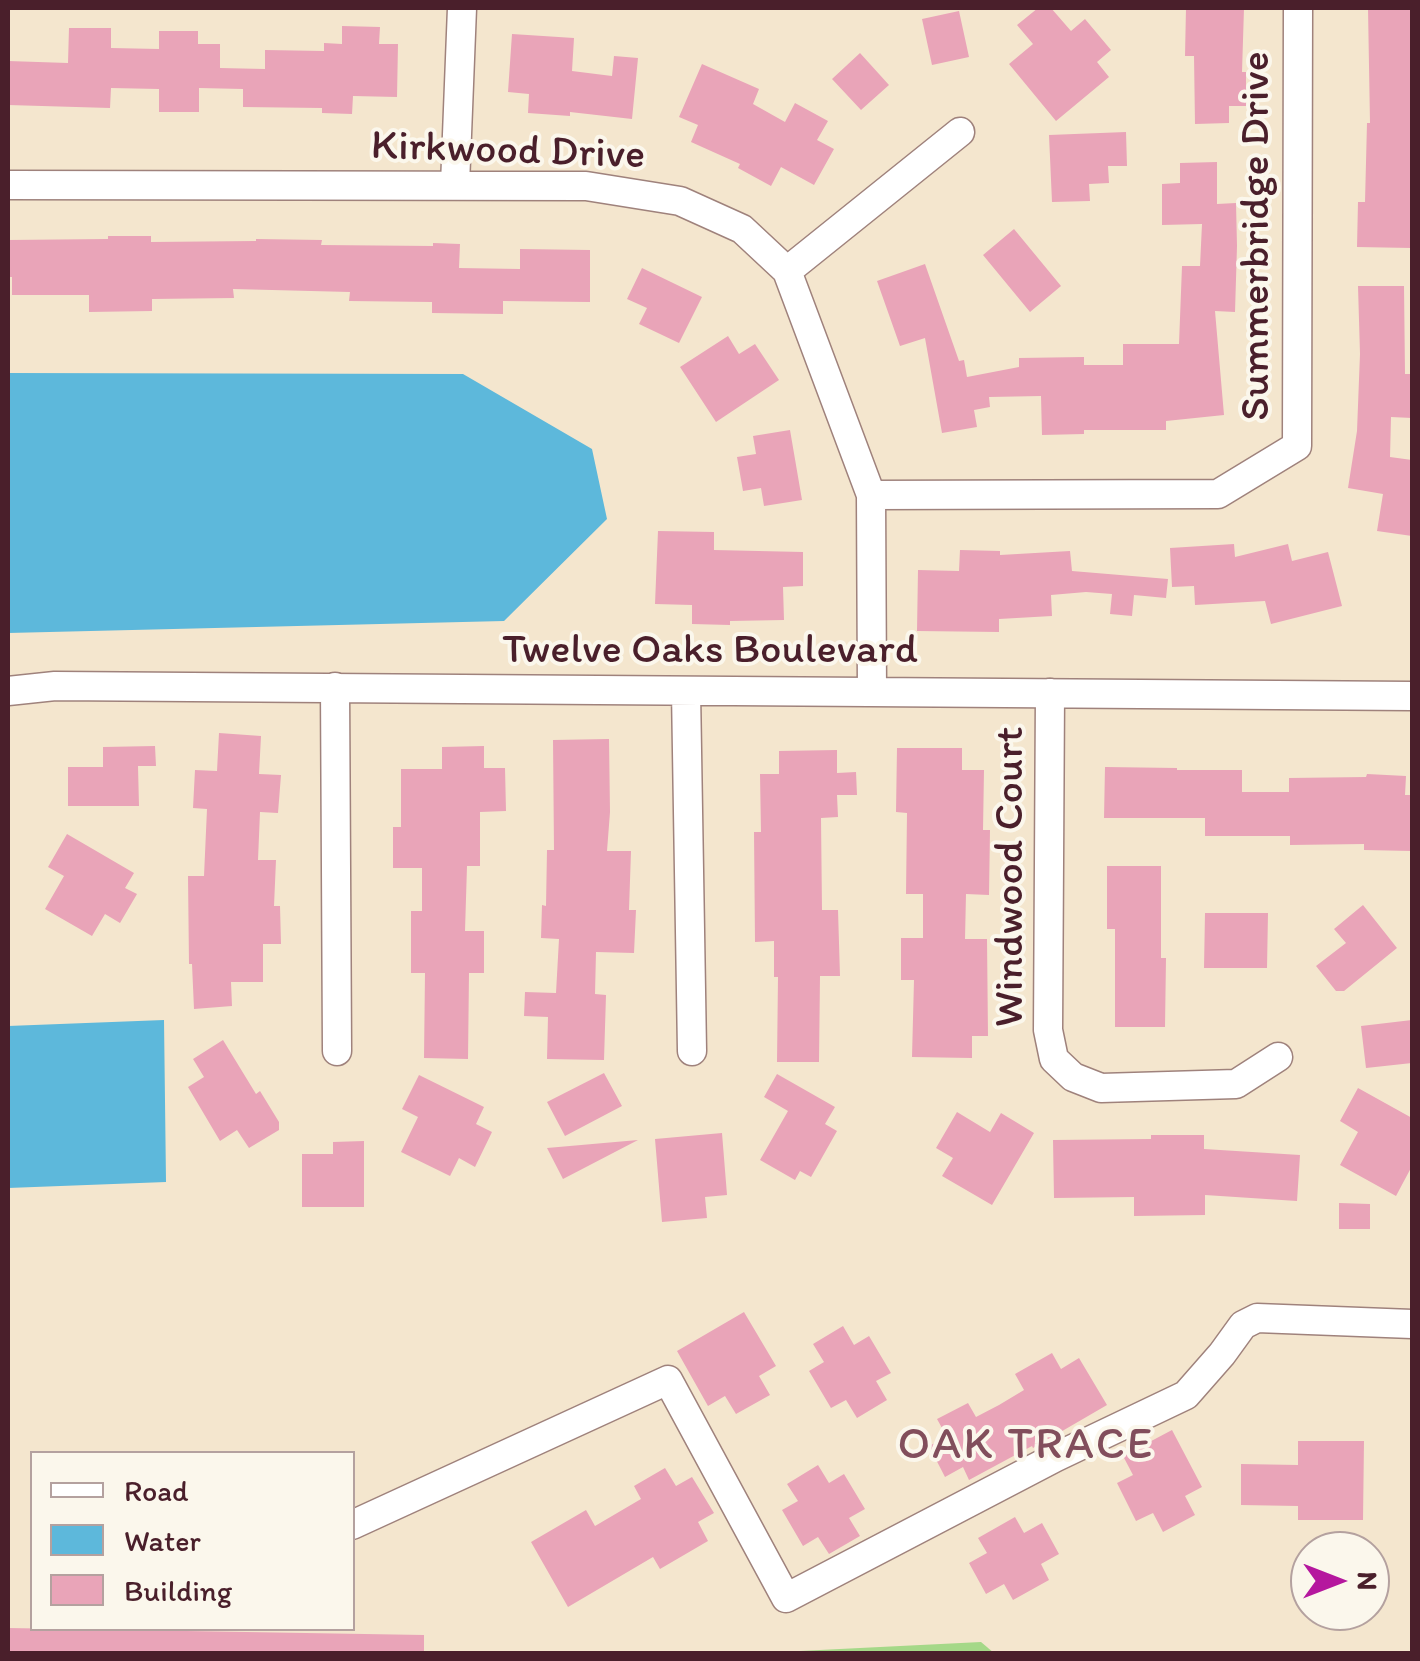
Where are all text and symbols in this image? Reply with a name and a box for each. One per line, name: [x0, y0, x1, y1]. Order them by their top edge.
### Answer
street label: Summerbridge Drive: [1232, 51, 1282, 421]
street label: Kirkwood Drive: [370, 122, 646, 182]
street label: Twelve Oaks Boulevard: [502, 626, 918, 676]
street label: Windwood Court: [986, 727, 1036, 1027]
district label: OAK TRACE: [897, 1420, 1155, 1474]
legend: [30, 1451, 355, 1631]
text: Road: [124, 1472, 189, 1509]
text: Water: [124, 1522, 201, 1559]
north arrow: [1290, 1531, 1390, 1631]
text: Building: [124, 1572, 232, 1609]
text: N: [1351, 1572, 1385, 1590]

